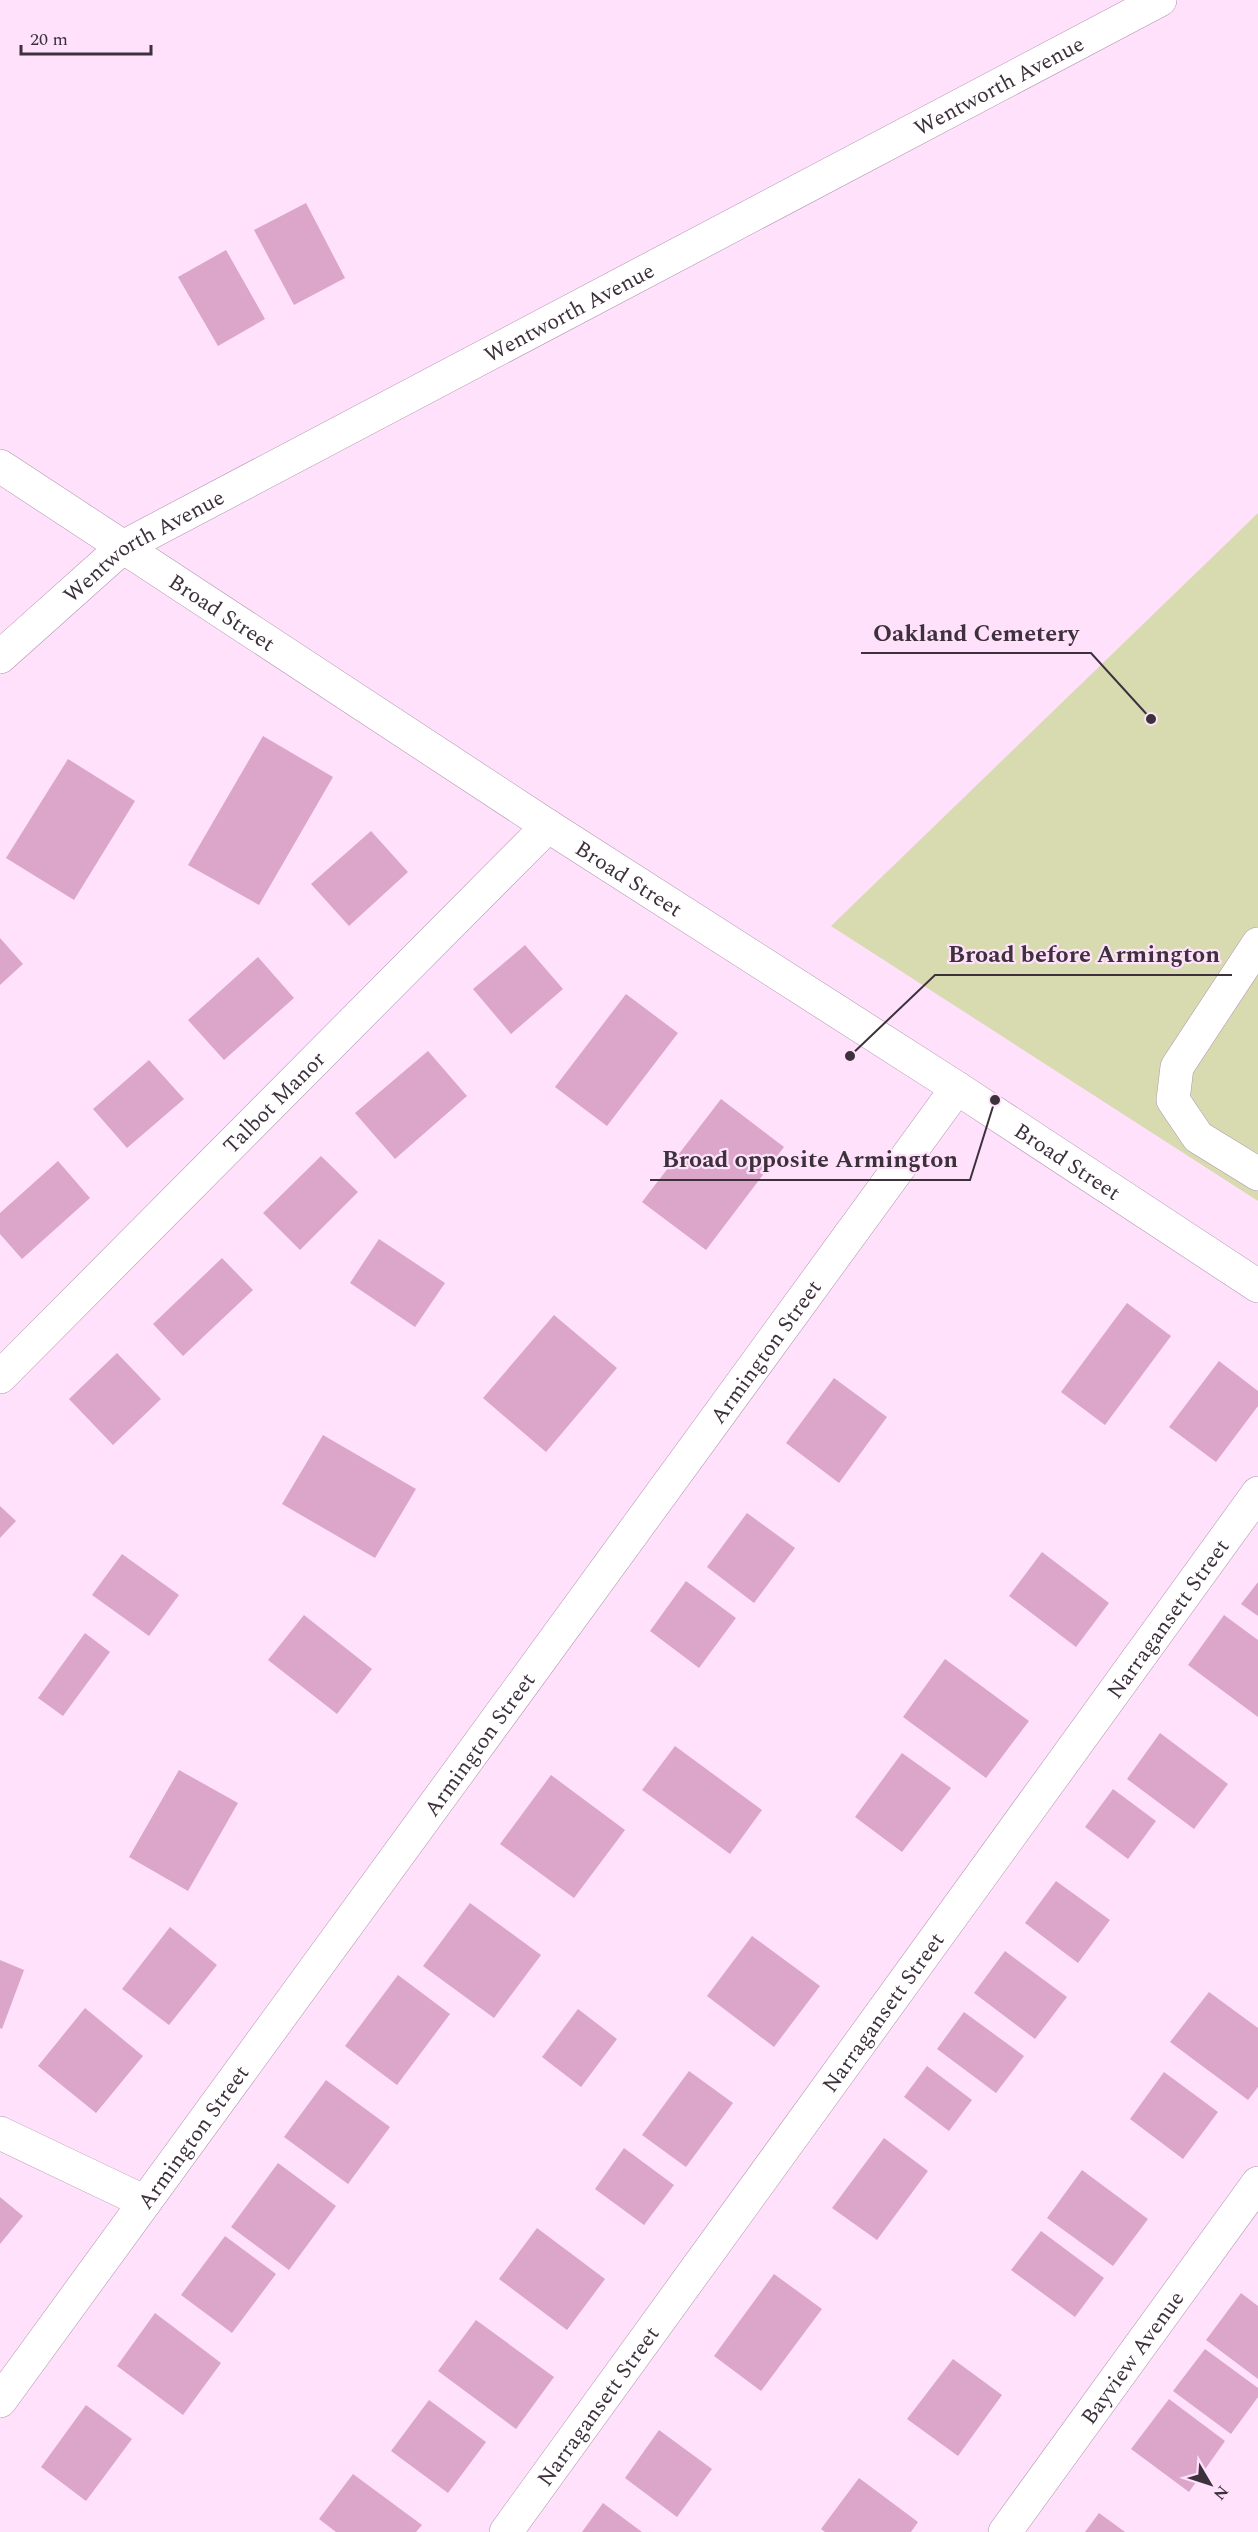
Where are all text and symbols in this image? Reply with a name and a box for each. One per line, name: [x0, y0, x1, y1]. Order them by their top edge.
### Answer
scale bar: [21, 18, 152, 56]
text: 20 m: [30, 26, 68, 53]
street label: Wentworth Avenue: [908, 28, 1090, 145]
street label: Wentworth Avenue: [478, 255, 660, 372]
street label: Wentworth Avenue: [56, 481, 231, 611]
street label: Broad Street: [162, 566, 282, 661]
callout: Oakland Cemetery: [861, 611, 1091, 653]
text: Oakland Cemetery: [873, 616, 1081, 652]
street label: Broad Street: [568, 833, 689, 926]
callout: Broad before Armington: [935, 933, 1232, 975]
text: Broad before Armington: [948, 937, 1220, 973]
street label: Talbot Manor: [216, 1044, 334, 1162]
street label: Broad Street: [1007, 1115, 1127, 1209]
callout: Broad opposite Armington: [650, 1138, 970, 1180]
text: Broad opposite Armington: [662, 1142, 958, 1178]
street label: Armington Street: [703, 1273, 830, 1431]
street label: Narragansett Street: [1099, 1532, 1238, 1706]
street label: Armington Street: [416, 1666, 544, 1824]
street label: Narragansett Street: [814, 1926, 953, 2100]
street label: Armington Street: [130, 2058, 258, 2217]
street label: Bayview Avenue: [1073, 2284, 1193, 2432]
street label: Narragansett Street: [529, 2319, 668, 2494]
north arrow: [1180, 2454, 1240, 2514]
text: N: [1207, 2480, 1234, 2505]

